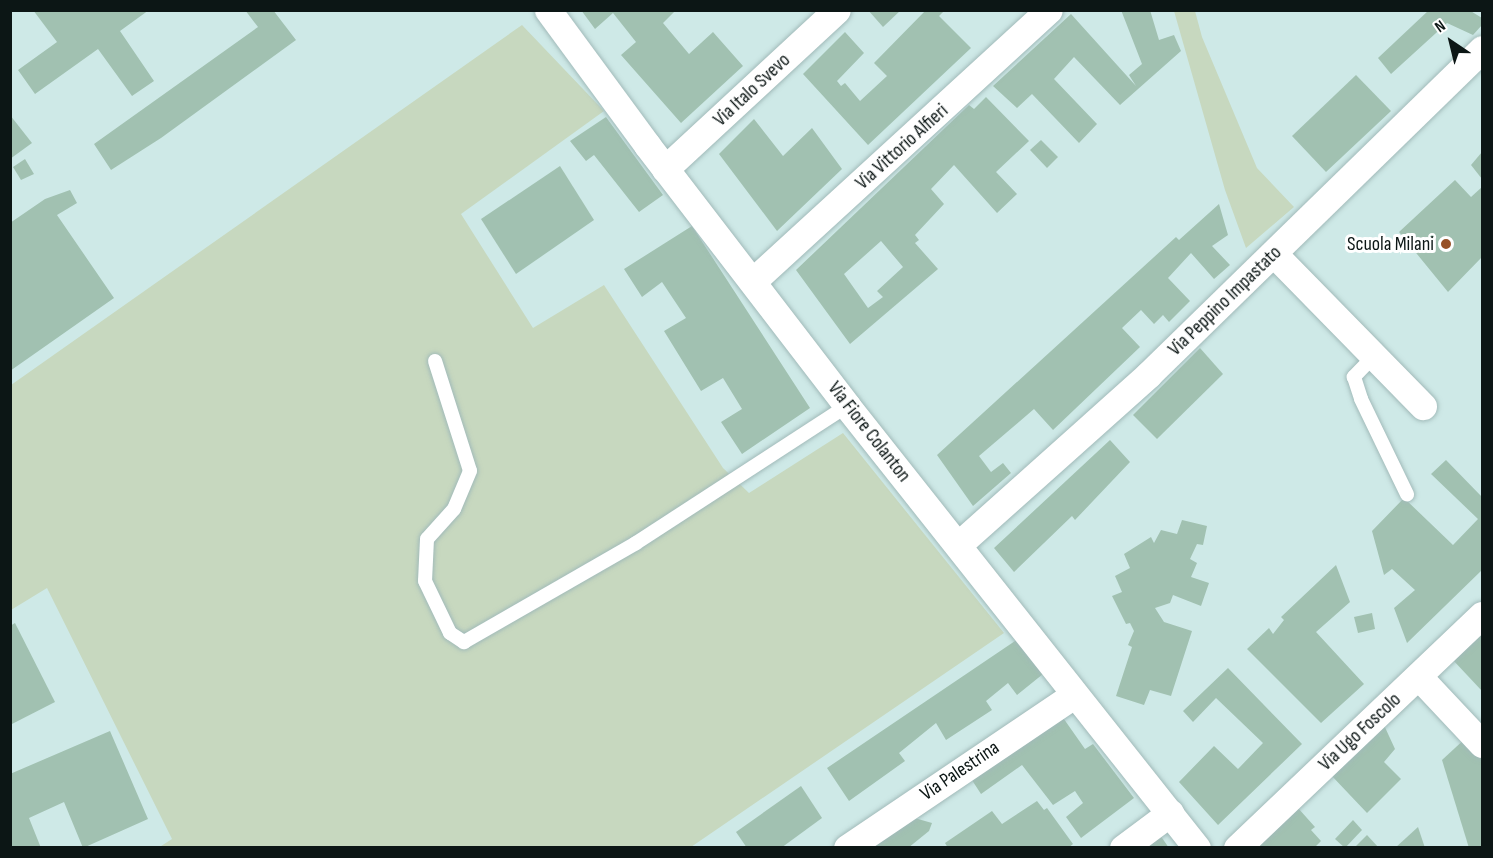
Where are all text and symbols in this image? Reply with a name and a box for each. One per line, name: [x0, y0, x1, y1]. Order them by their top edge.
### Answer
north arrow: [1421, 12, 1481, 72]
text: N: [1431, 17, 1449, 37]
street label: Via Italo Svevo: [709, 48, 795, 132]
street label: Via Vittorio Alfieri: [851, 99, 953, 195]
place label: Scuola Milani: [1347, 232, 1434, 256]
marker: Scuola Milani: [1439, 237, 1453, 251]
street label: Via Peppino Impastato: [1163, 241, 1287, 361]
street label: Via Fiore Colanton: [822, 377, 916, 487]
street label: Via Ugo Foscolo: [1314, 688, 1406, 776]
street label: Via Palestrina: [916, 736, 1004, 806]

